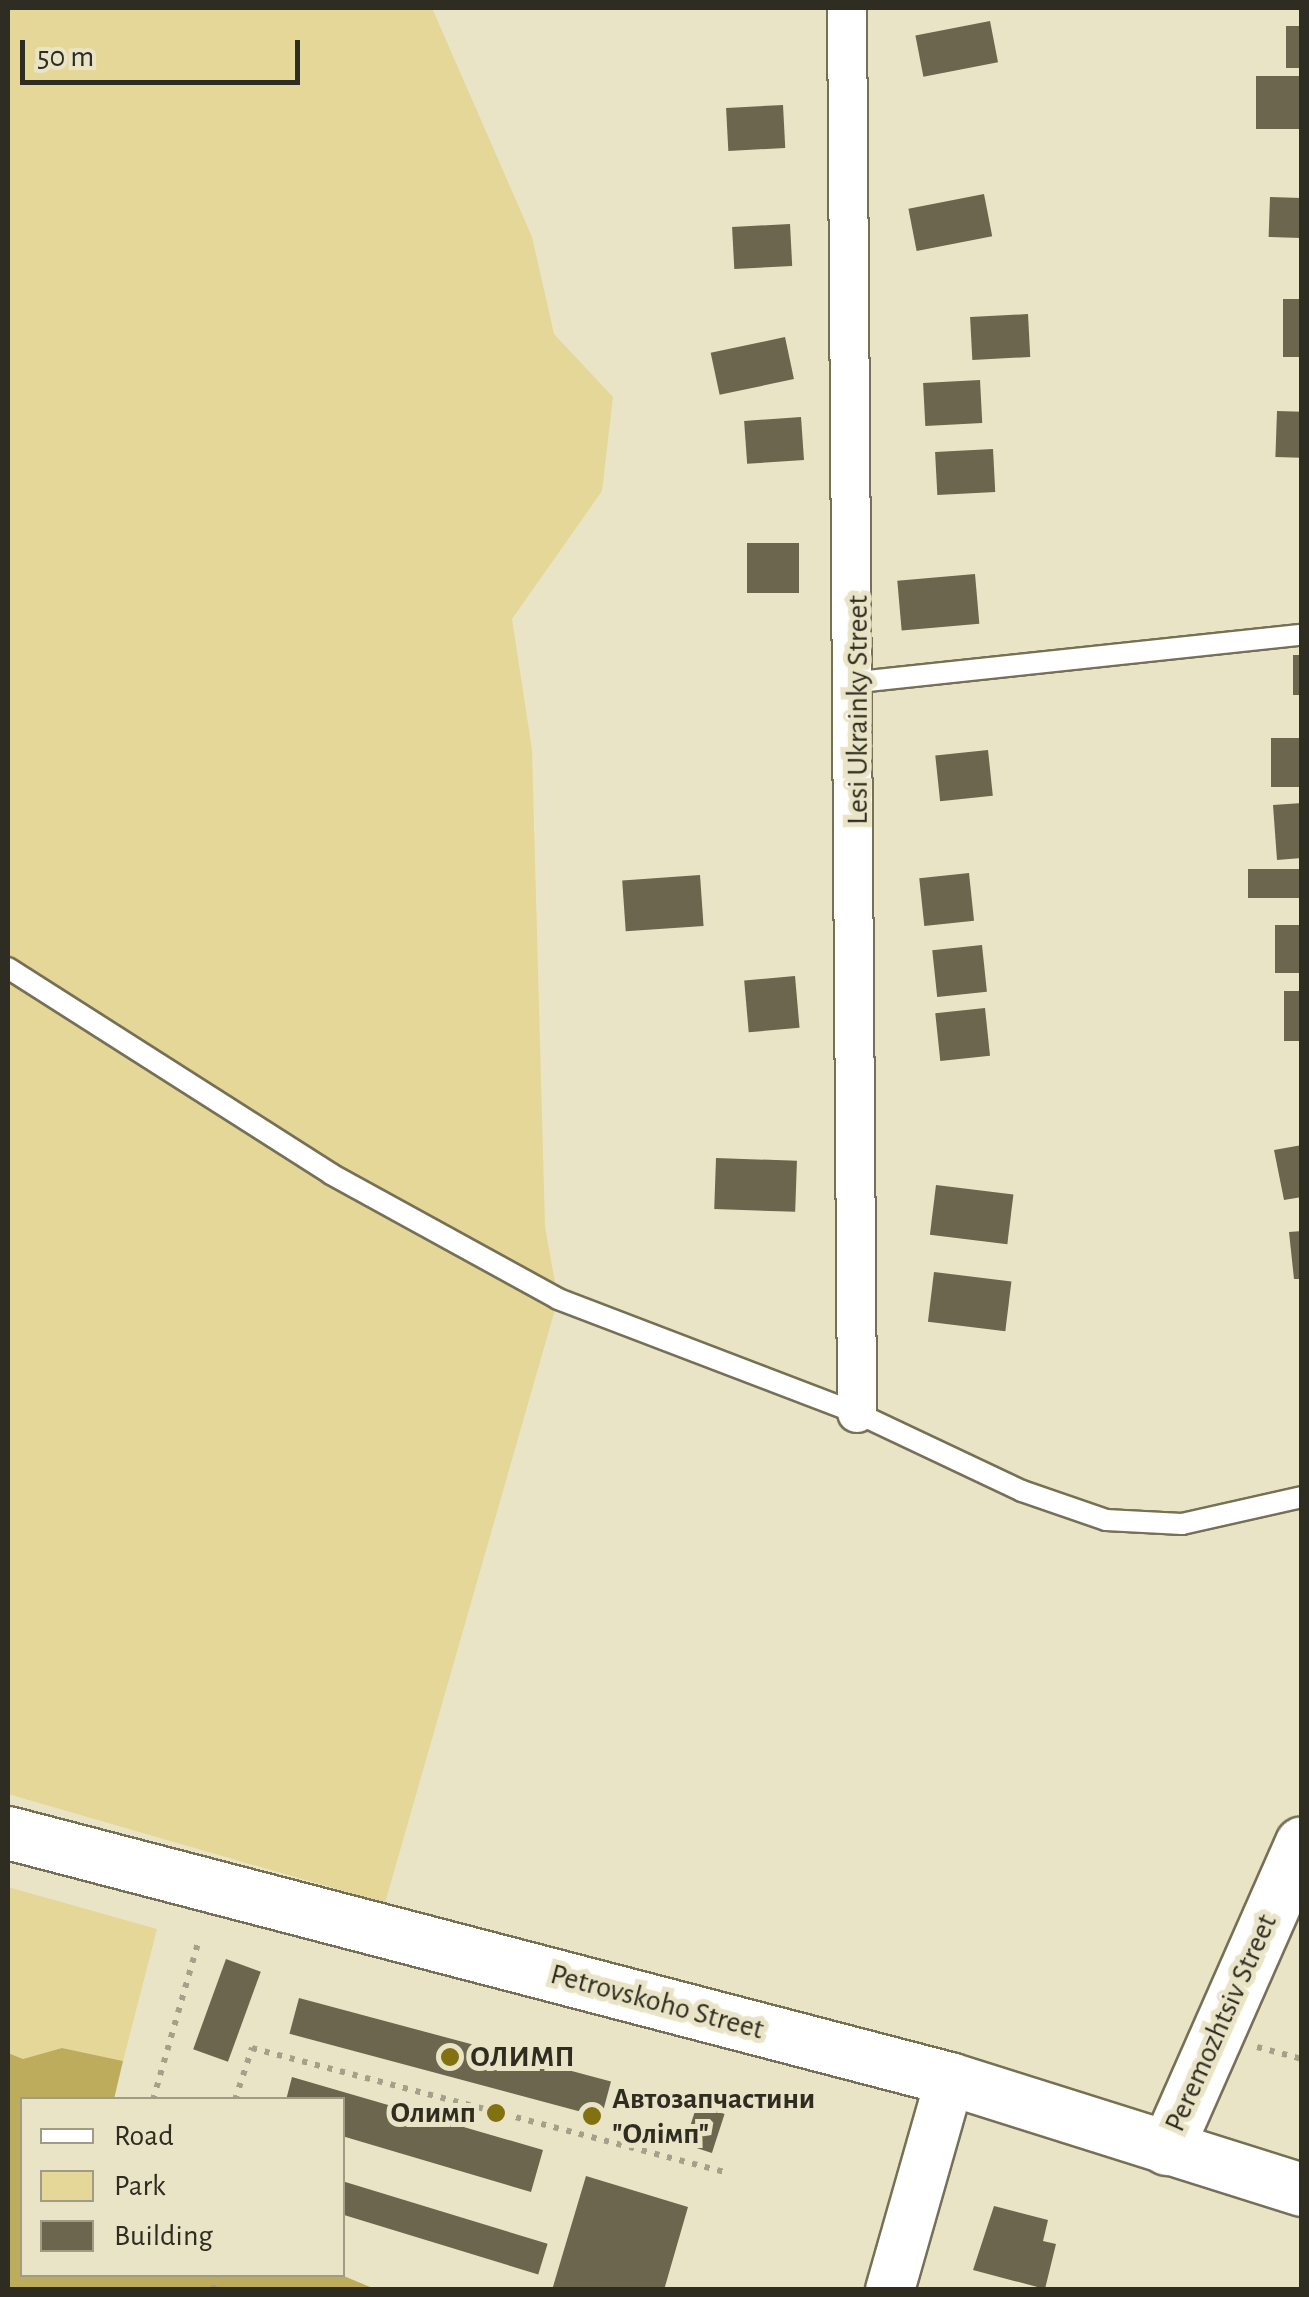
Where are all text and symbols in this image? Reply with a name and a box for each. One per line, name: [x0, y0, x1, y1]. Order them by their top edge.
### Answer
scale bar: [25, 20, 305, 82]
text: 50 m: [37, 42, 94, 72]
street label: Lesi Ukrainky Street: [840, 595, 876, 825]
street label: Peremozhtsiv Street: [1157, 1909, 1285, 2137]
street label: Petrovskoho Street: [546, 1956, 768, 2048]
place label: ОЛИМП: [470, 2039, 575, 2075]
marker: ОЛИМП: [439, 2046, 461, 2068]
place label: Автозапчастини "Олімп": [612, 2081, 815, 2152]
place label: Олимп: [390, 2095, 476, 2131]
legend: [20, 2097, 345, 2277]
marker: Олимп: [485, 2102, 507, 2124]
marker: Автозапчастини "Олімп": [581, 2105, 603, 2127]
text: Road: [114, 2121, 174, 2151]
text: Park: [114, 2171, 166, 2201]
text: Building: [114, 2221, 213, 2251]

